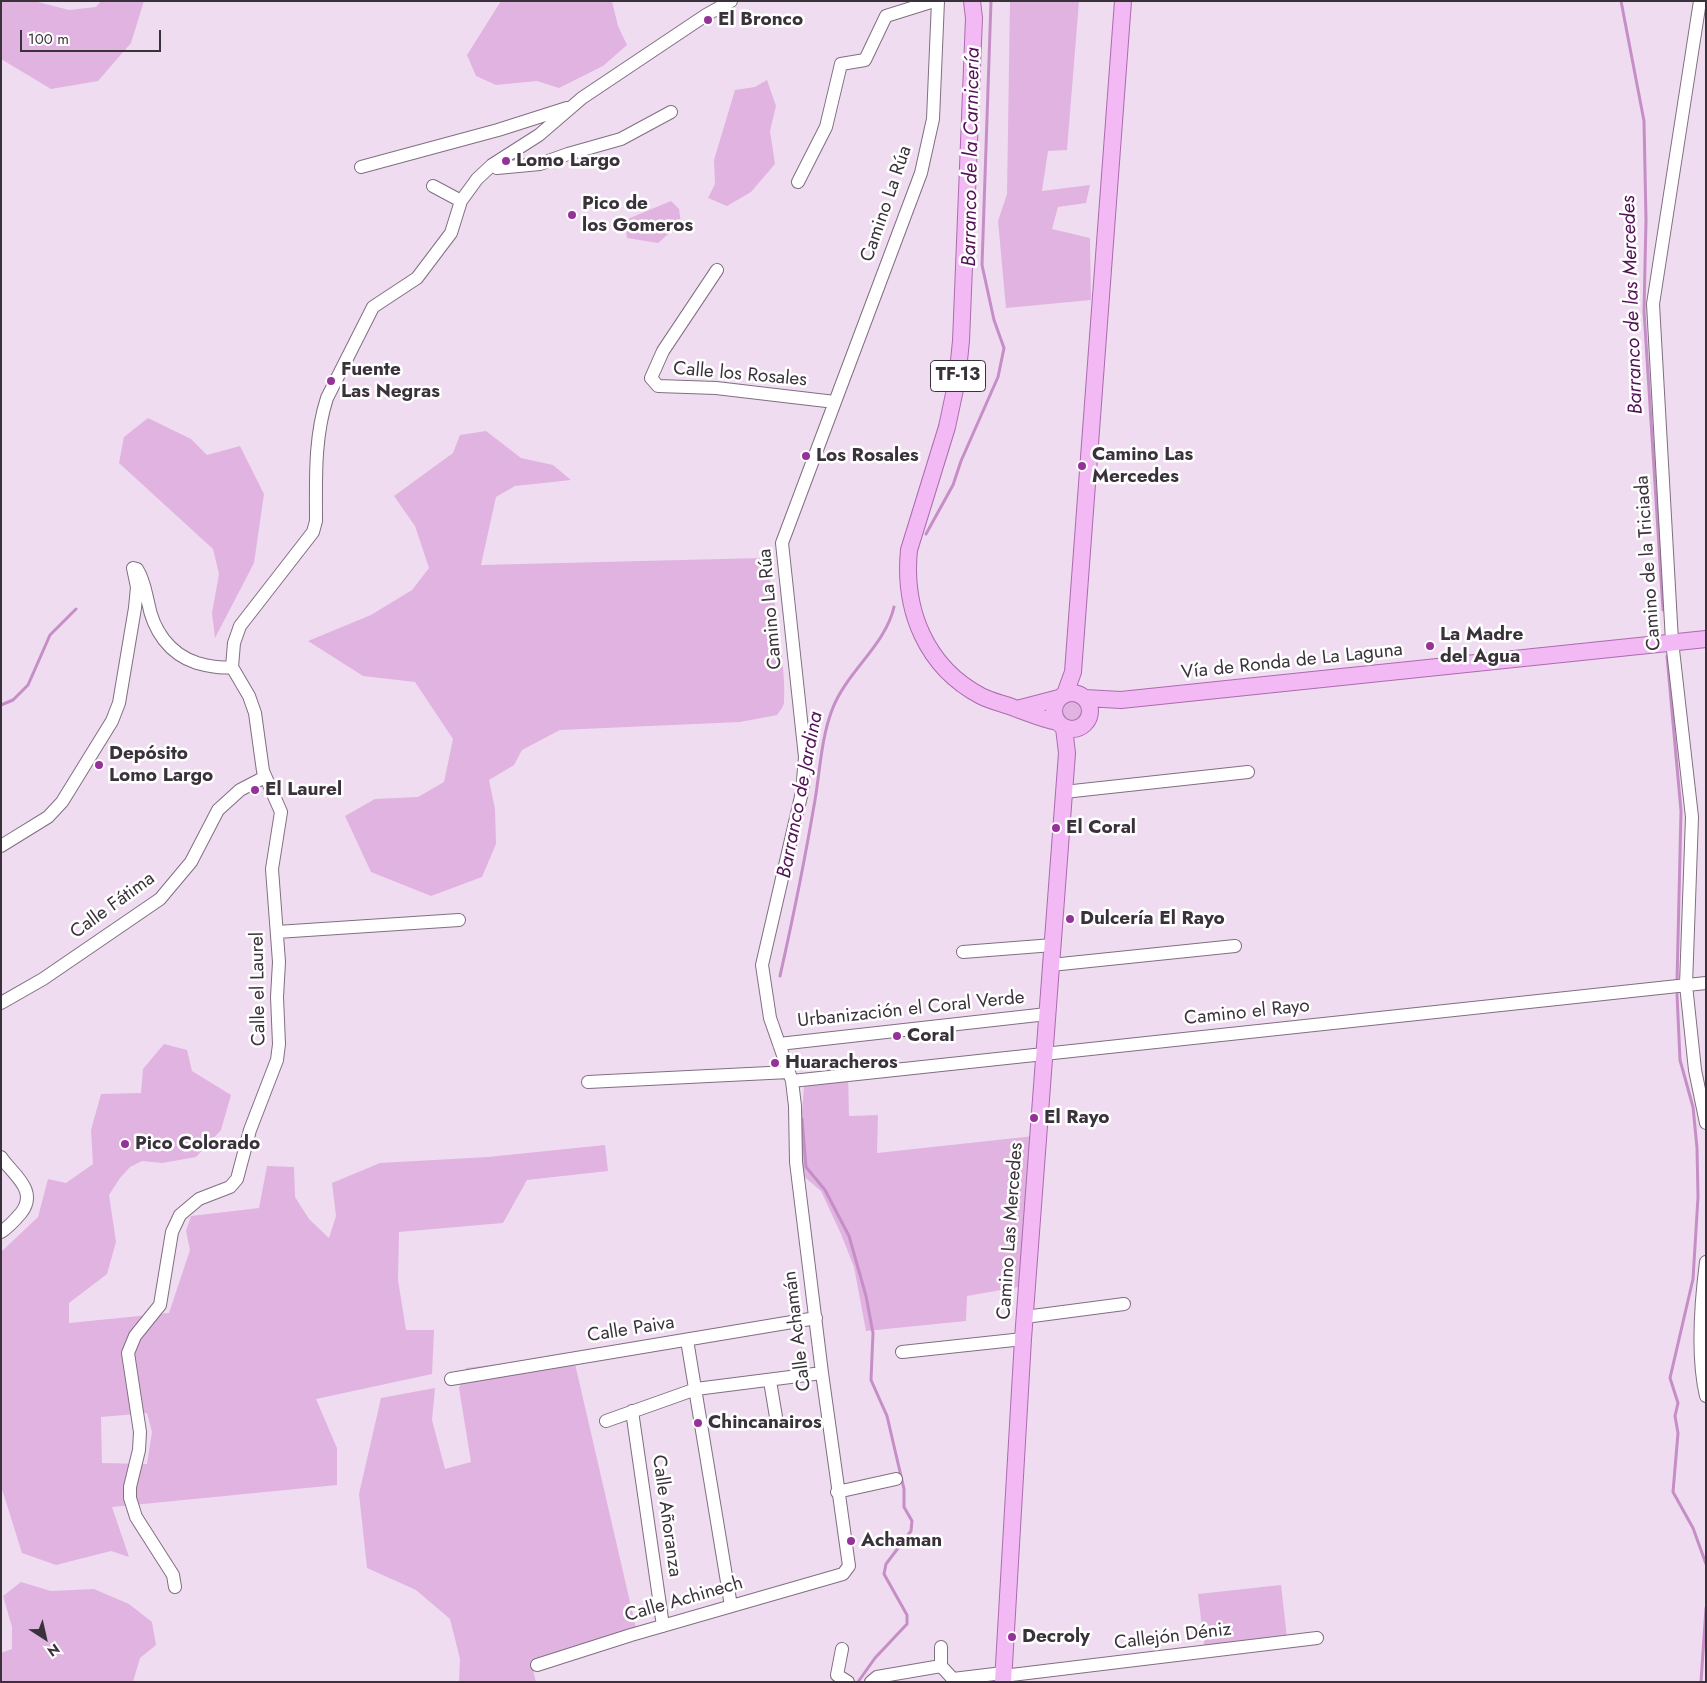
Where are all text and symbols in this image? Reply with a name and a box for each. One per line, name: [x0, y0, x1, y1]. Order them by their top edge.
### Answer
place label: El Bronco: [718, 9, 803, 31]
marker: El Bronco: [702, 14, 714, 26]
scale bar: [22, 20, 164, 52]
text: 100 m: [28, 28, 69, 50]
water label: Barranco de la Carnicería: [958, 47, 986, 267]
street label: Camino La Rúa: [857, 143, 917, 265]
place label: Lomo Largo: [516, 150, 620, 172]
marker: Lomo Largo: [500, 155, 512, 167]
place label: Pico de los Gomeros: [582, 193, 693, 237]
water label: Barranco de las Mercedes: [1617, 195, 1649, 415]
marker: Pico de los Gomeros: [566, 209, 578, 221]
street label: Calle los Rosales: [672, 358, 808, 392]
place label: Fuente Las Negras: [341, 359, 440, 403]
road number: TF-13: [930, 361, 986, 392]
marker: Fuente Las Negras: [325, 375, 337, 387]
place label: Camino Las Mercedes: [1092, 444, 1193, 488]
place label: Los Rosales: [816, 445, 919, 467]
marker: Los Rosales: [800, 450, 812, 462]
marker: Camino Las Mercedes: [1076, 460, 1088, 472]
street label: Camino de la Triciada: [1632, 475, 1666, 651]
street label: Camino La Rúa: [754, 548, 788, 670]
place label: La Madre del Agua: [1440, 624, 1523, 668]
street label: Vía de Ronda de La Laguna: [1180, 639, 1404, 685]
marker: La Madre del Agua: [1424, 640, 1436, 652]
water label: Barranco de Jardina: [773, 710, 829, 880]
place label: Depósito Lomo Largo: [109, 743, 213, 787]
marker: Depósito Lomo Largo: [93, 759, 105, 771]
place label: El Laurel: [265, 779, 342, 801]
marker: El Laurel: [249, 784, 261, 796]
place label: El Coral: [1066, 817, 1136, 839]
marker: El Coral: [1050, 822, 1062, 834]
street label: Calle Fátima: [66, 868, 160, 944]
place label: Dulcería El Rayo: [1080, 908, 1225, 930]
marker: Dulcería El Rayo: [1064, 913, 1076, 925]
street label: Calle el Laurel: [247, 932, 271, 1046]
street label: Urbanización el Coral Verde: [796, 987, 1026, 1033]
street label: Camino el Rayo: [1183, 995, 1311, 1031]
place label: Coral: [907, 1025, 955, 1047]
marker: Coral: [891, 1030, 903, 1042]
place label: Huaracheros: [785, 1052, 898, 1074]
marker: Huaracheros: [769, 1057, 781, 1069]
place label: El Rayo: [1044, 1107, 1110, 1129]
marker: El Rayo: [1028, 1112, 1040, 1124]
place label: Pico Colorado: [135, 1133, 260, 1155]
marker: Pico Colorado: [119, 1138, 131, 1150]
street label: Camino Las Mercedes: [993, 1142, 1029, 1320]
street label: Calle Achamán: [779, 1269, 817, 1393]
street label: Calle Paiva: [586, 1312, 676, 1348]
place label: Chincanairos: [708, 1412, 822, 1434]
marker: Chincanairos: [692, 1417, 704, 1429]
street label: Calle Añoranza: [646, 1454, 686, 1578]
place label: Achaman: [861, 1530, 942, 1552]
marker: Achaman: [845, 1535, 857, 1547]
street label: Calle Achinech: [622, 1572, 746, 1628]
north arrow: [20, 1613, 70, 1663]
street label: Callejón Déniz: [1113, 1619, 1233, 1655]
place label: Decroly: [1022, 1626, 1090, 1648]
marker: Decroly: [1006, 1631, 1018, 1643]
text: N: [43, 1639, 64, 1662]

